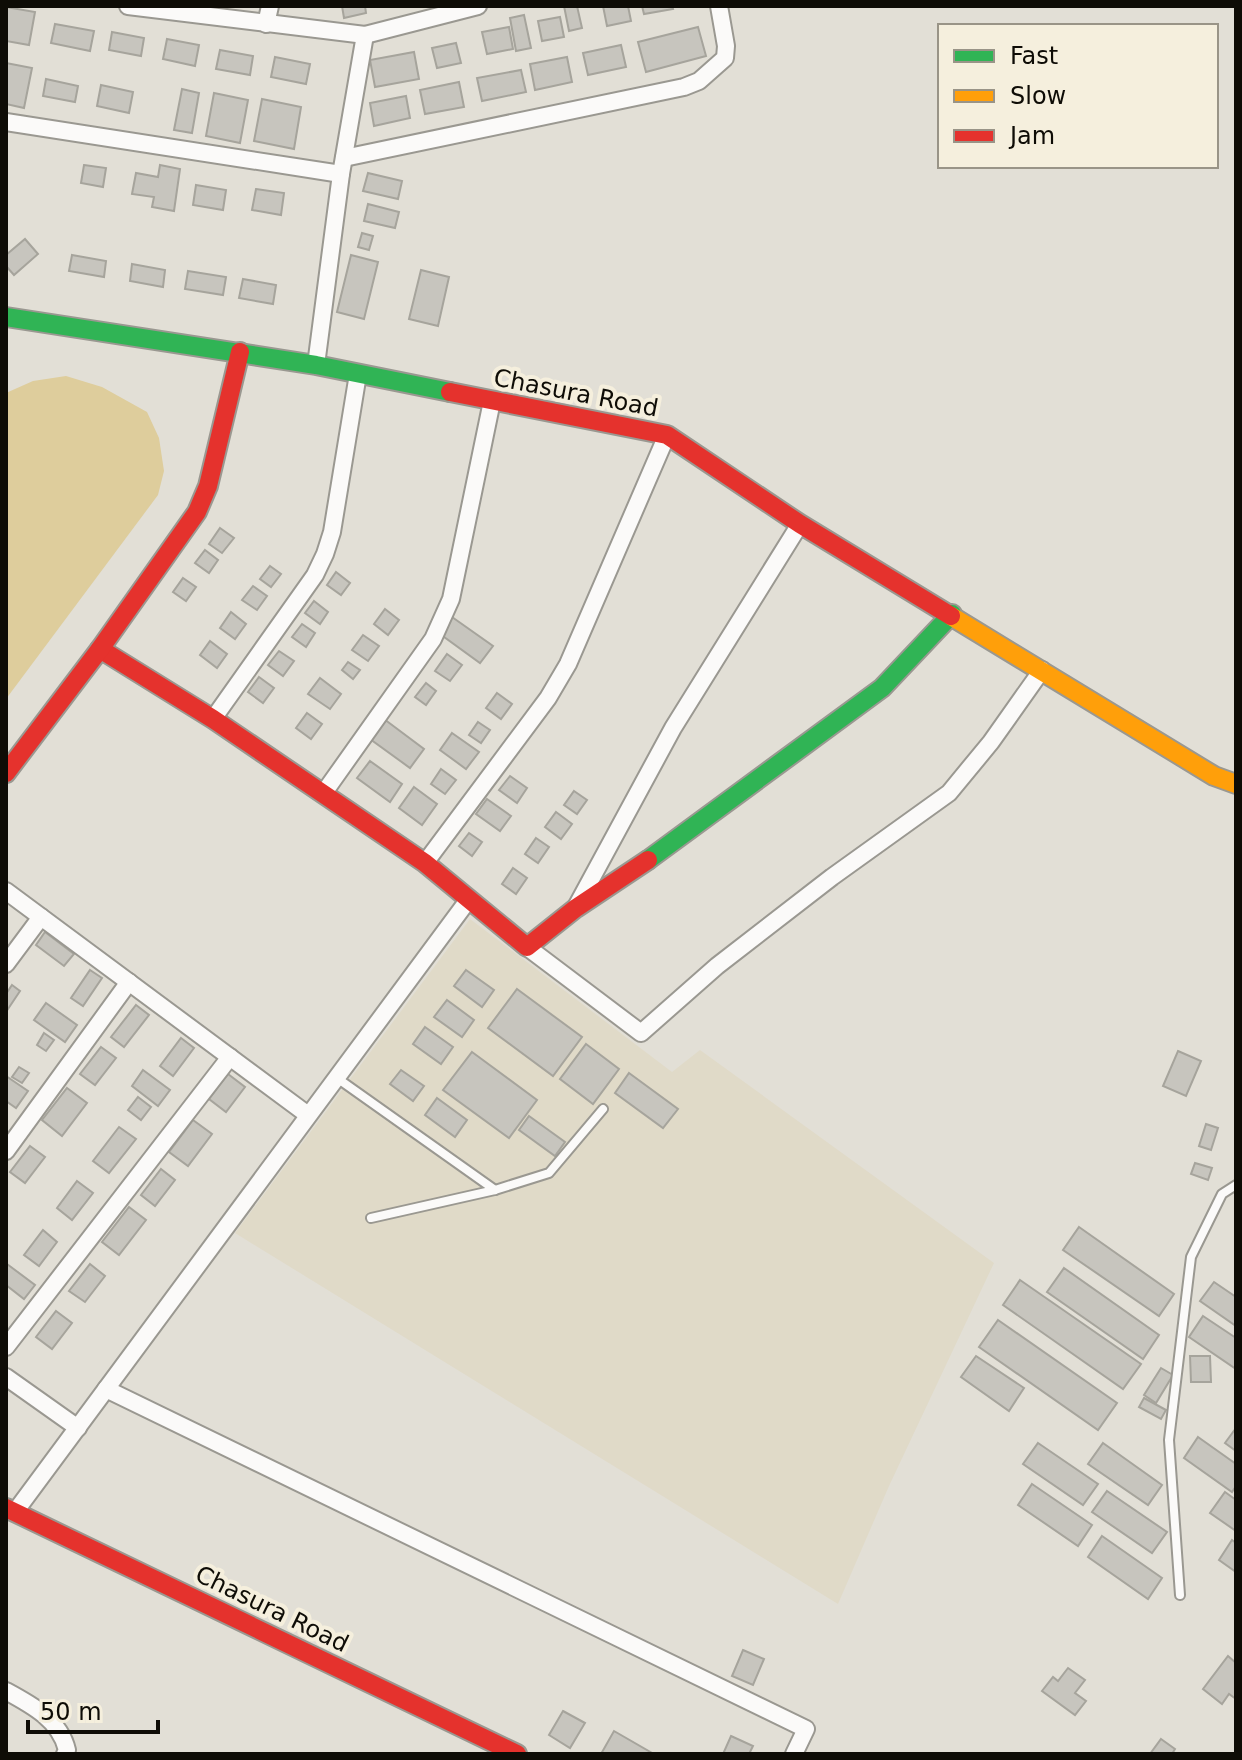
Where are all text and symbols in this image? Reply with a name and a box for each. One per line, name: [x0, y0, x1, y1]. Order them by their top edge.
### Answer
legend: [938, 24, 1218, 168]
text: Fast: [1010, 42, 1058, 70]
text: Slow: [1010, 82, 1066, 110]
text: Jam: [1008, 122, 1055, 150]
street label: Chasura Road: [491, 363, 661, 423]
street label: Chasura Road: [191, 1560, 353, 1658]
scale bar: [28, 1684, 158, 1734]
text: 50 m: [40, 1698, 102, 1726]

